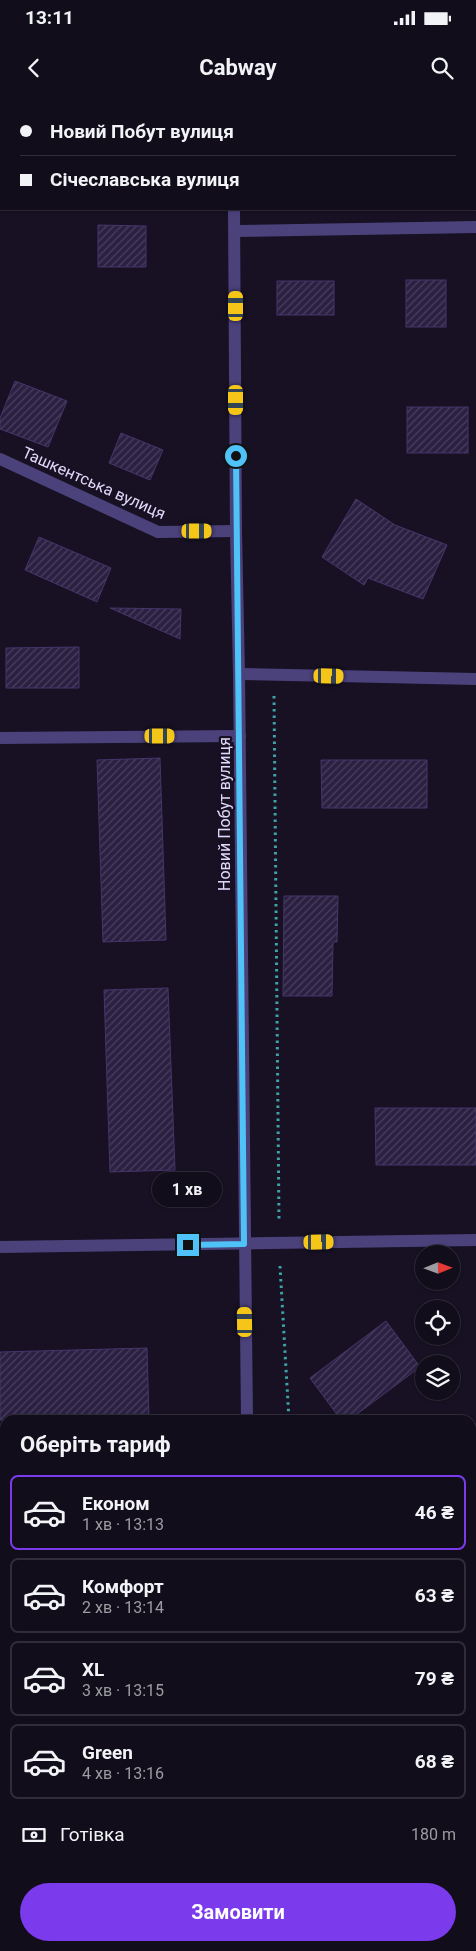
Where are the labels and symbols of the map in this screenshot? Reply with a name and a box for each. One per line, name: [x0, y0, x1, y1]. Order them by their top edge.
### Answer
car: [228, 291, 243, 321]
car: [228, 385, 243, 415]
street label: Ташкентська вулиця: [19, 443, 169, 523]
route start: [225, 445, 247, 467]
car: [182, 524, 212, 539]
car: [313, 668, 344, 684]
car: [145, 729, 175, 744]
street label: Новий Побут вулиця: [215, 737, 234, 891]
callout: 1 хв: [153, 1172, 223, 1208]
route end: [177, 1234, 199, 1256]
car: [303, 1234, 334, 1250]
north arrow: [415, 1245, 460, 1290]
car: [237, 1307, 252, 1337]

